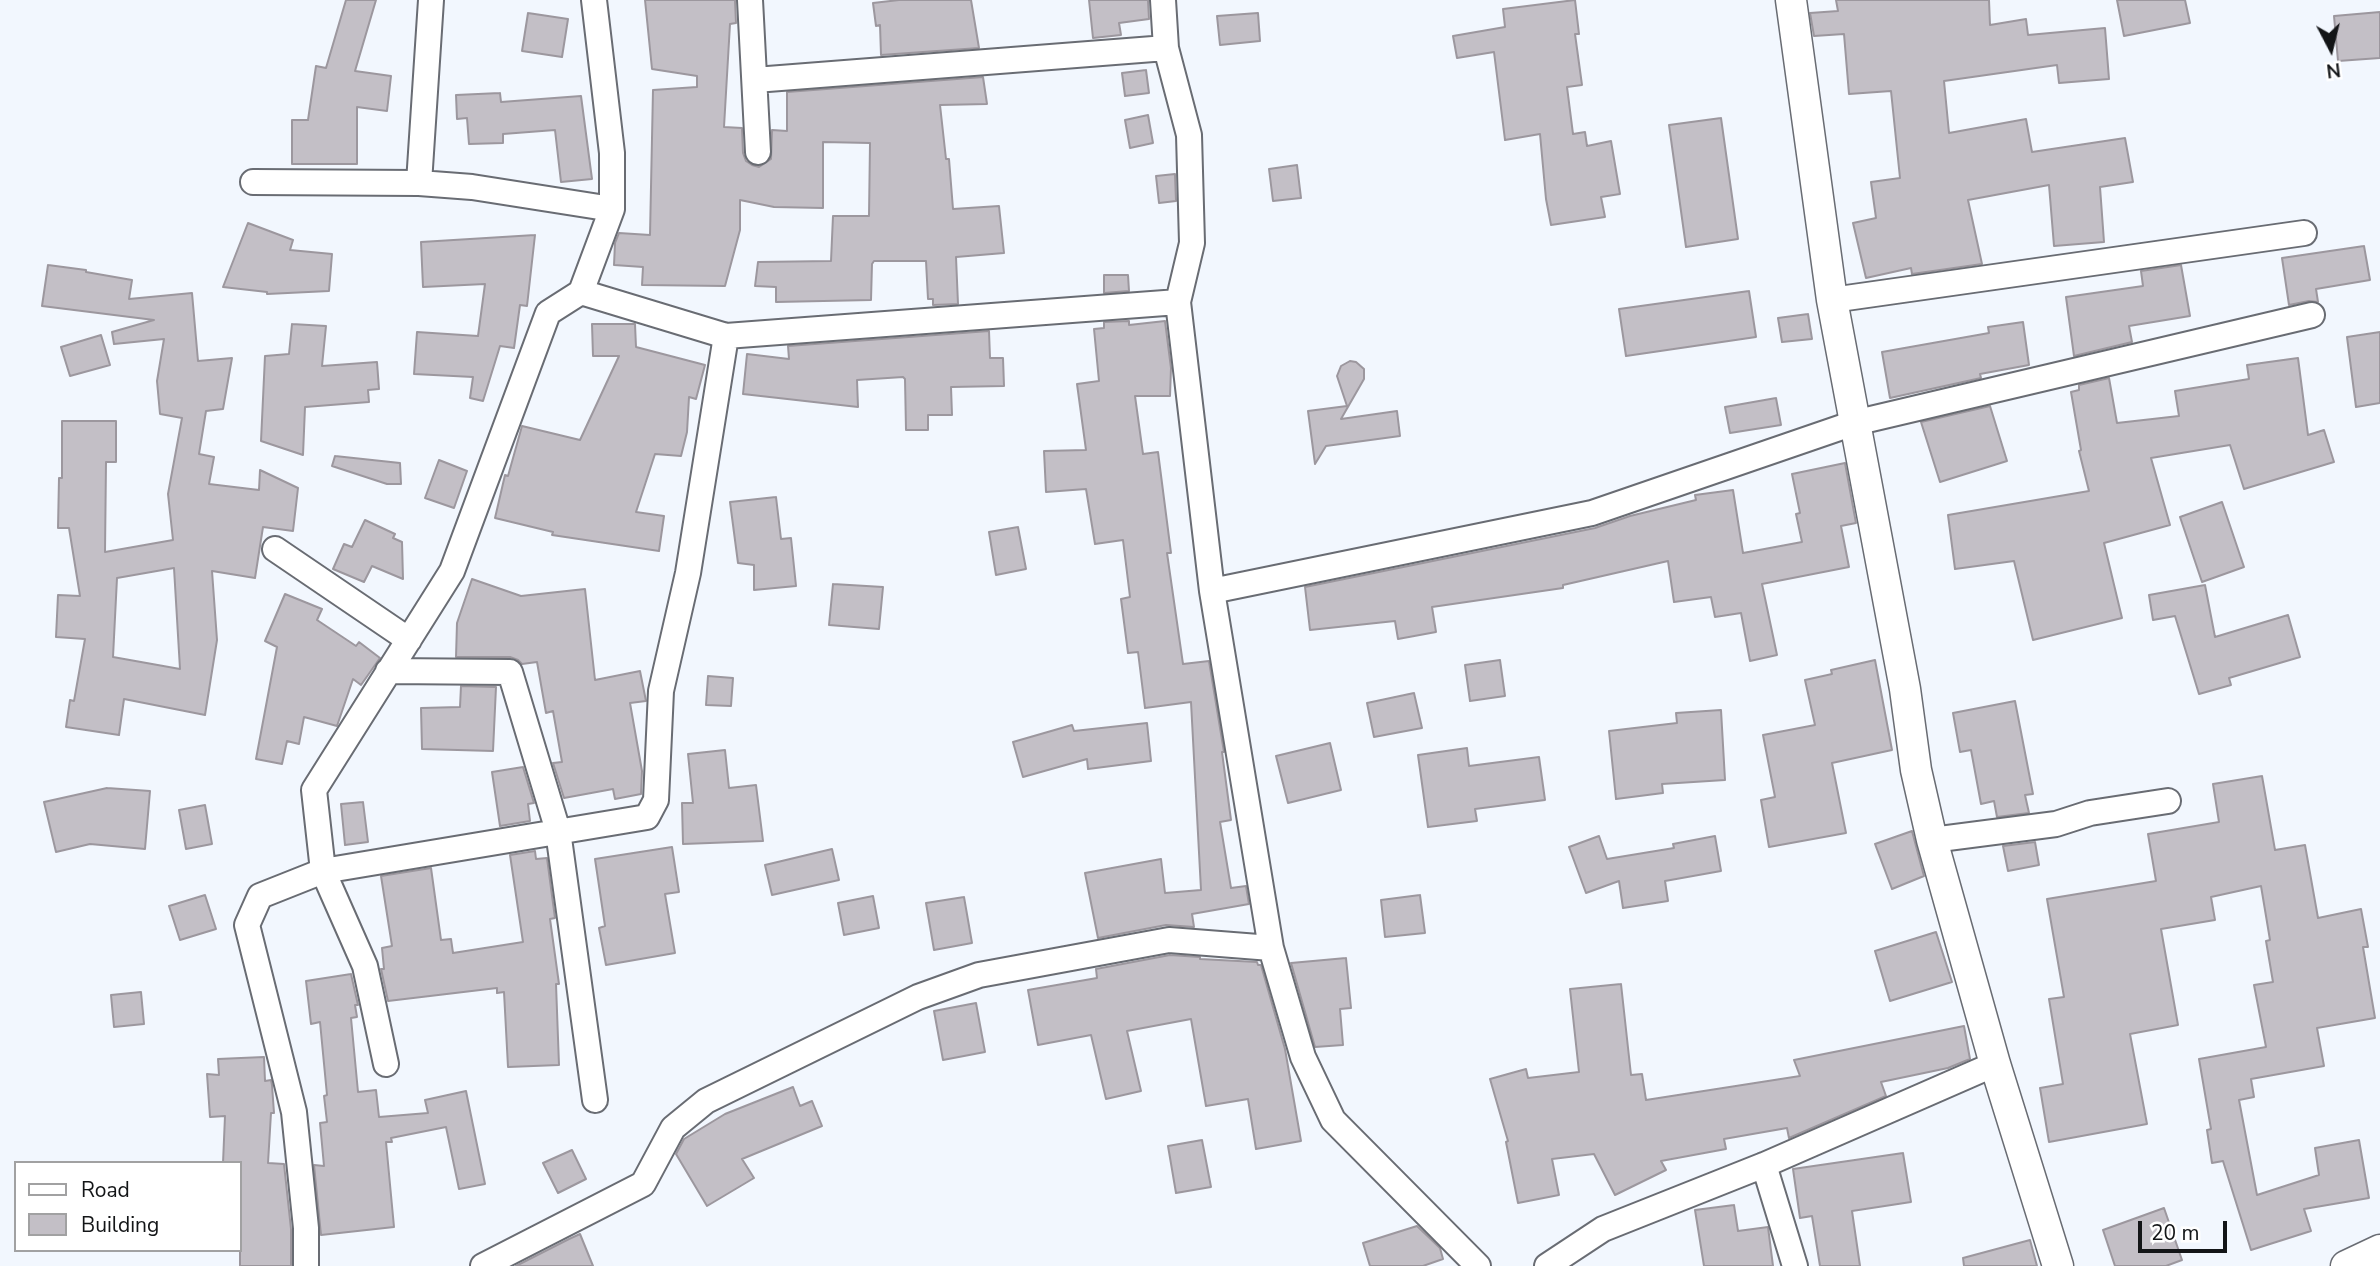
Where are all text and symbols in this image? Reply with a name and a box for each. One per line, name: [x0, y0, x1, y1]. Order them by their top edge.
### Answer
north arrow: [2296, 14, 2366, 84]
text: N: [2325, 56, 2342, 84]
legend: [14, 1161, 242, 1252]
text: Road: [81, 1176, 130, 1204]
scale bar: [2142, 1206, 2231, 1250]
text: Building: [81, 1211, 159, 1239]
text: 20 m: [2151, 1219, 2200, 1247]

